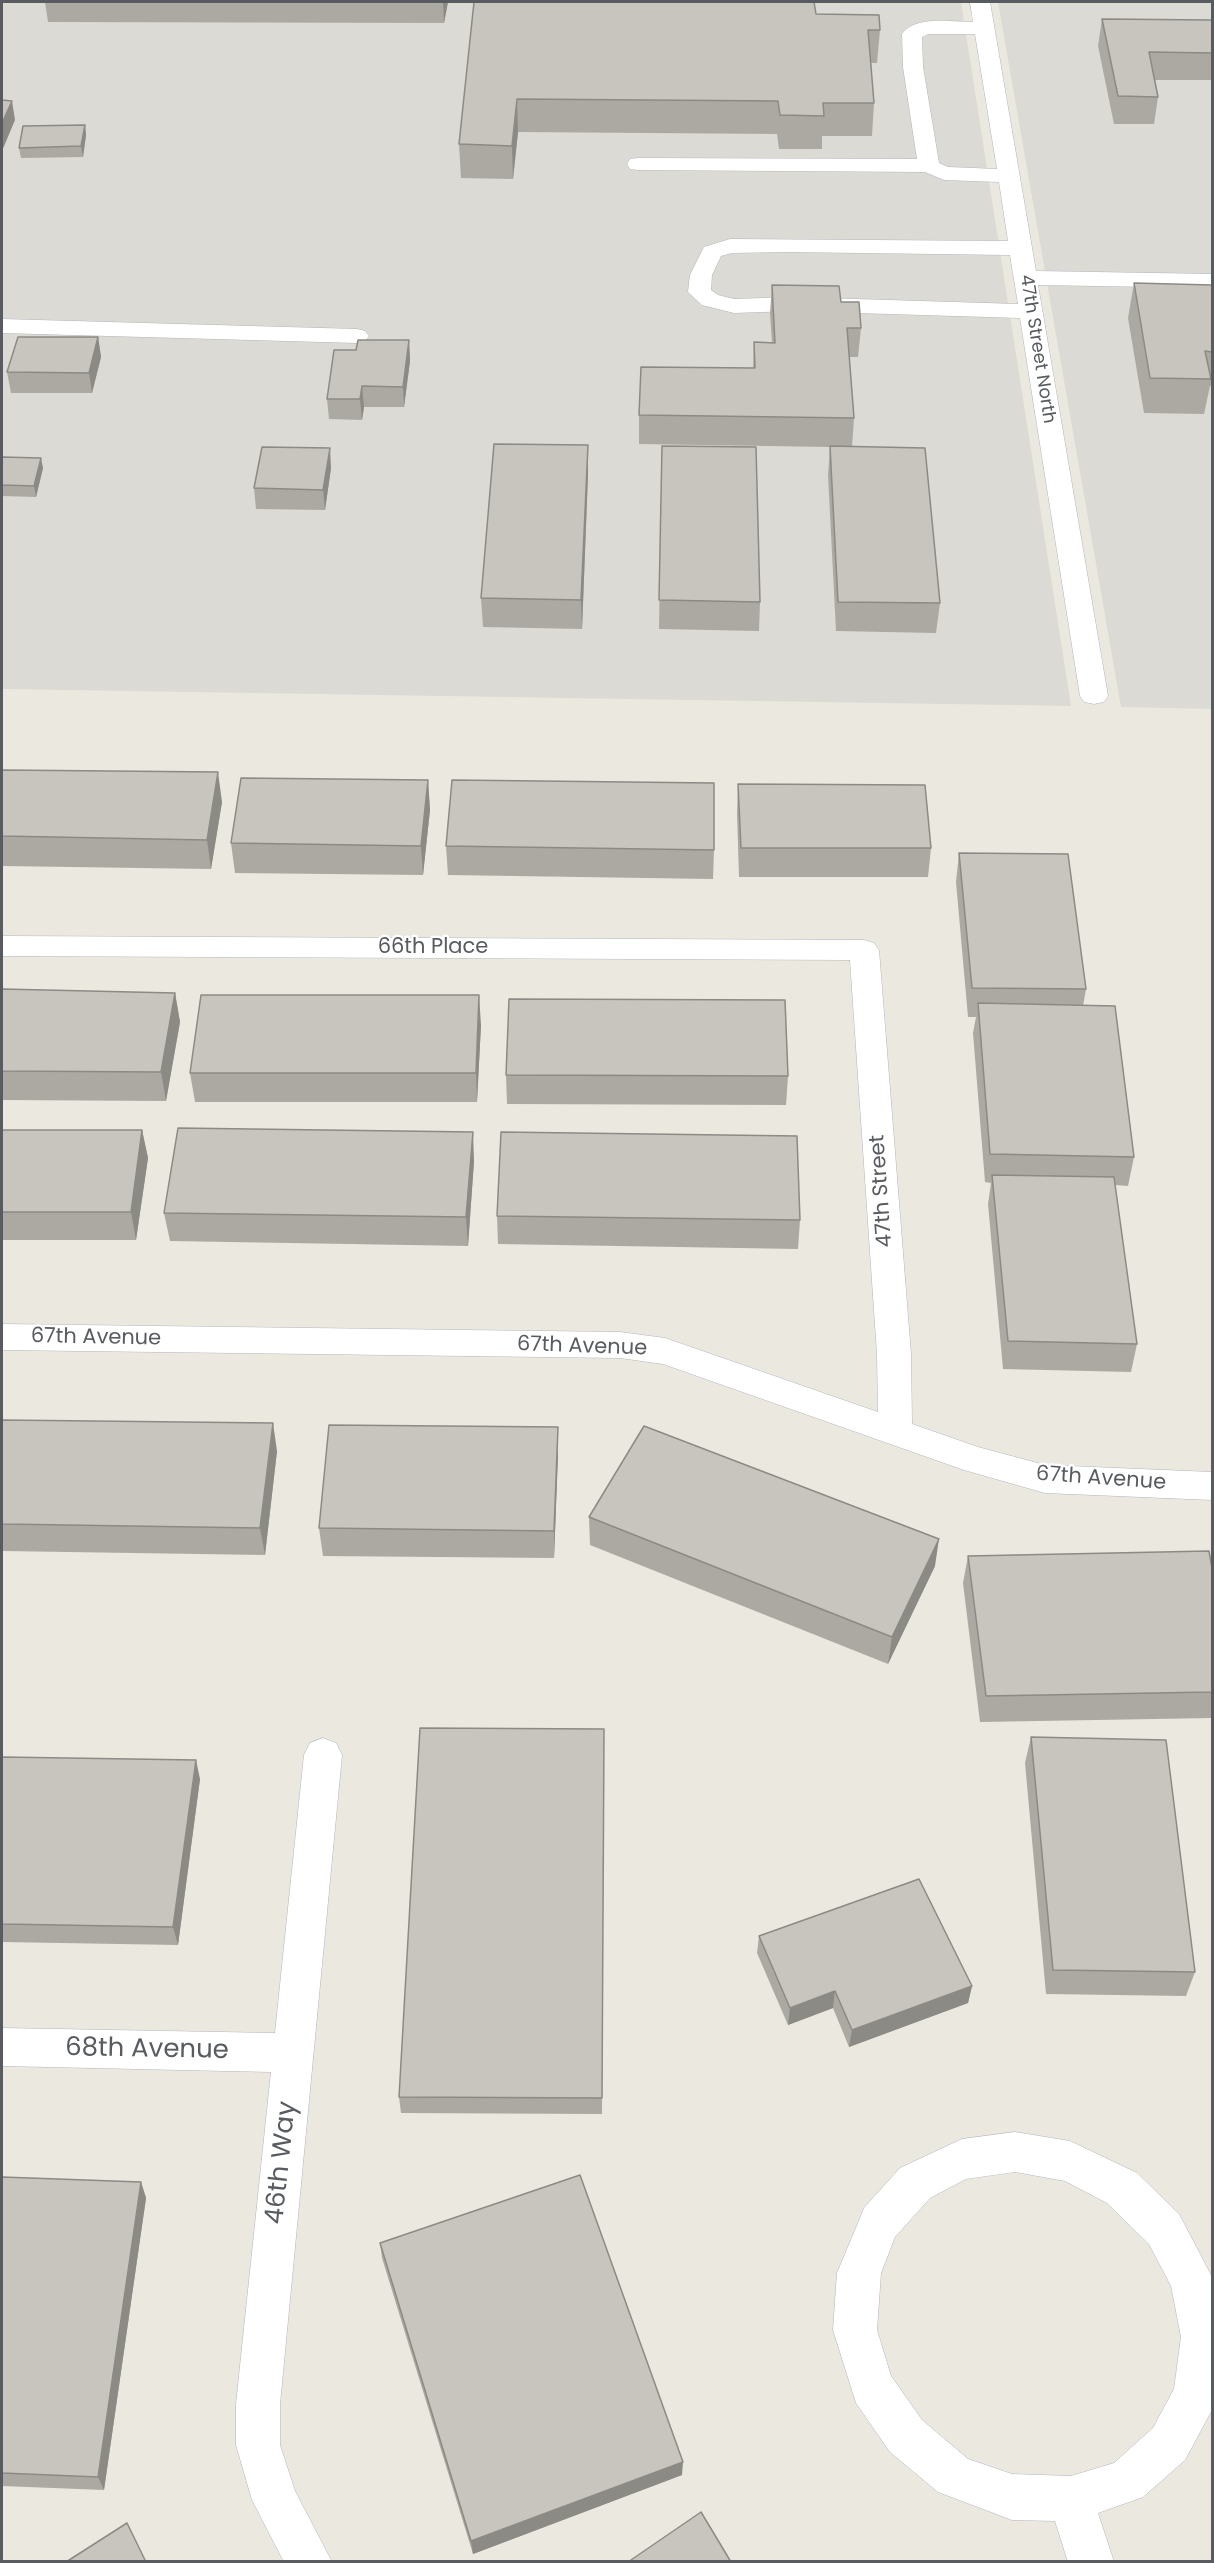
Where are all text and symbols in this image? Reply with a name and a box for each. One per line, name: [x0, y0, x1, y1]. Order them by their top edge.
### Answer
street label: 47th Street North: [1015, 273, 1059, 425]
street label: 66th Place: [378, 935, 488, 961]
street label: 47th Street: [865, 1134, 899, 1248]
street label: 67th Avenue: [31, 1324, 161, 1352]
street label: 67th Avenue: [516, 1332, 648, 1362]
street label: 67th Avenue: [1035, 1462, 1167, 1496]
street label: 68th Avenue: [65, 2033, 229, 2067]
street label: 46th Way: [260, 2100, 304, 2226]

